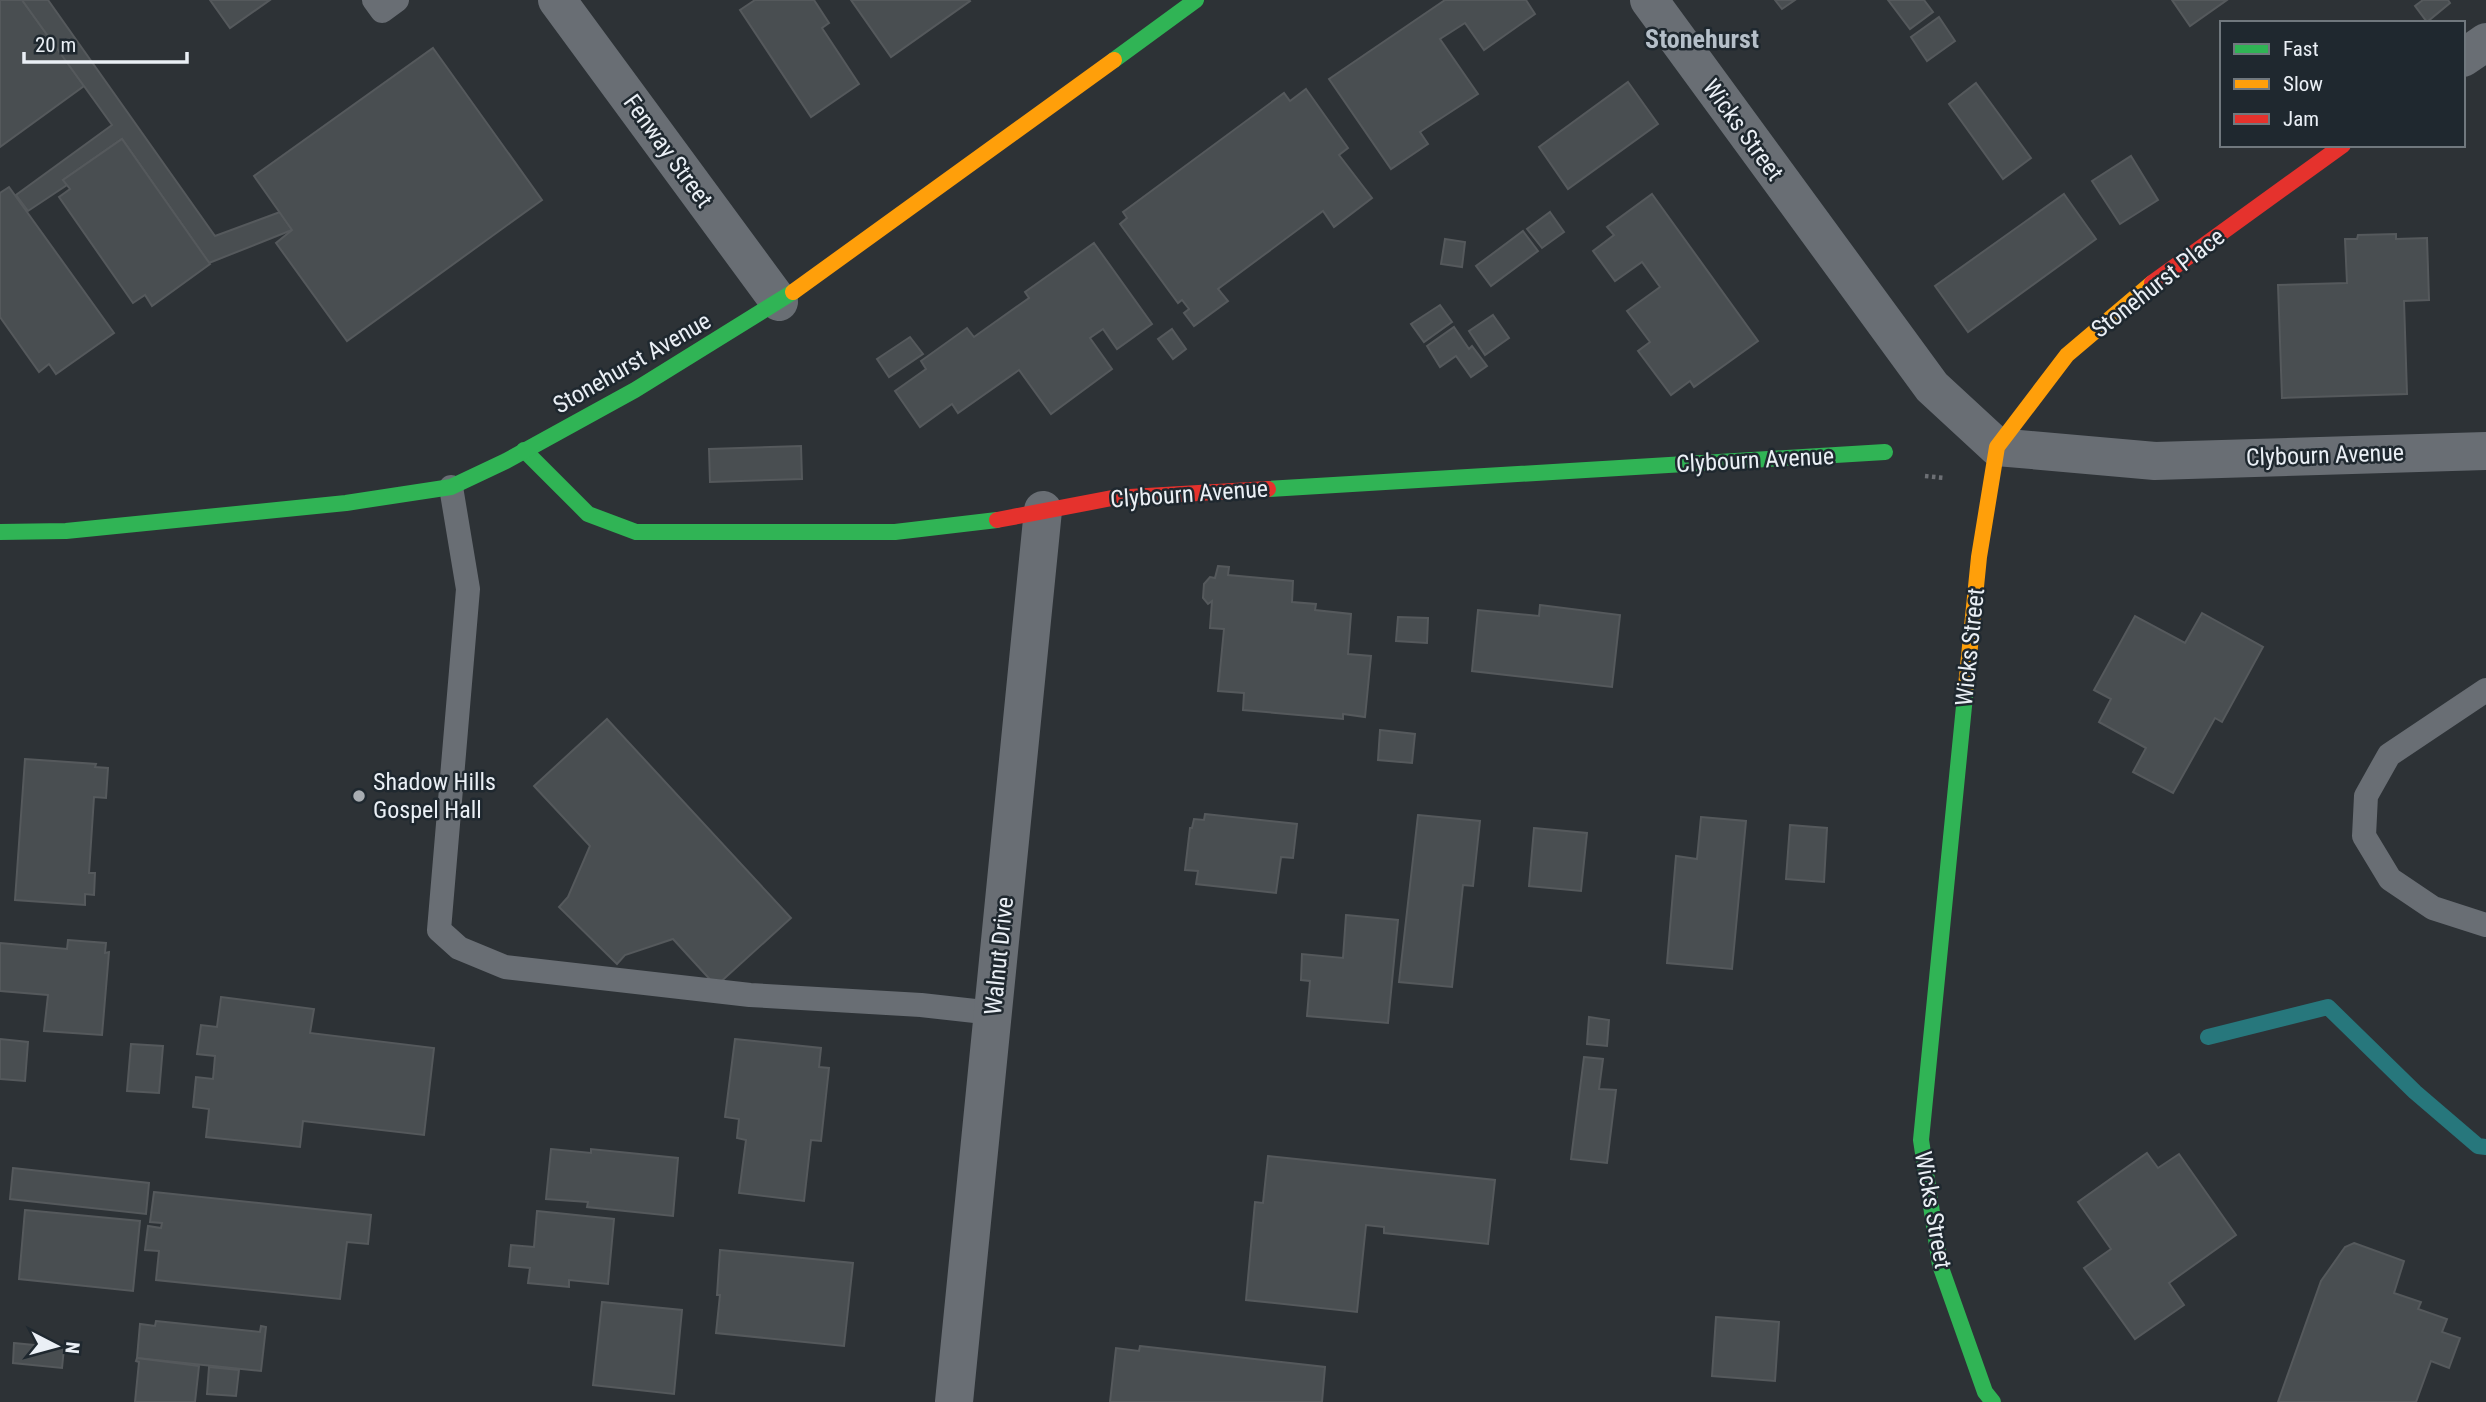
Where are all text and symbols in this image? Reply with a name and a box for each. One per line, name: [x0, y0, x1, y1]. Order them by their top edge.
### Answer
scale bar: [24, 21, 187, 65]
legend: [2220, 21, 2465, 147]
district label: Stonehurst: [1645, 24, 1759, 54]
text: 20 m: [35, 33, 76, 57]
text: Fast: [2283, 37, 2319, 61]
text: Slow: [2283, 72, 2323, 96]
street label: Wicks Street: [1697, 74, 1789, 186]
street label: Fenway Street: [618, 89, 718, 213]
text: Jam: [2283, 107, 2319, 131]
street label: Stonehurst Place: [2086, 222, 2230, 344]
street label: Stonehurst Avenue: [548, 307, 716, 419]
street label: Clybourn Avenue: [2245, 438, 2405, 472]
street label: Clybourn Avenue: [1675, 442, 1835, 478]
street label: Clybourn Avenue: [1109, 475, 1269, 513]
street label: Wicks Street: [1950, 587, 1990, 707]
place label: Shadow Hills Gospel Hall: [373, 768, 496, 824]
marker: Shadow Hills Gospel Hall: [351, 788, 367, 804]
street label: Walnut Drive: [979, 896, 1019, 1016]
street label: Wicks Street: [1909, 1149, 1957, 1271]
north arrow: [21, 1311, 91, 1381]
text: N: [60, 1341, 84, 1355]

